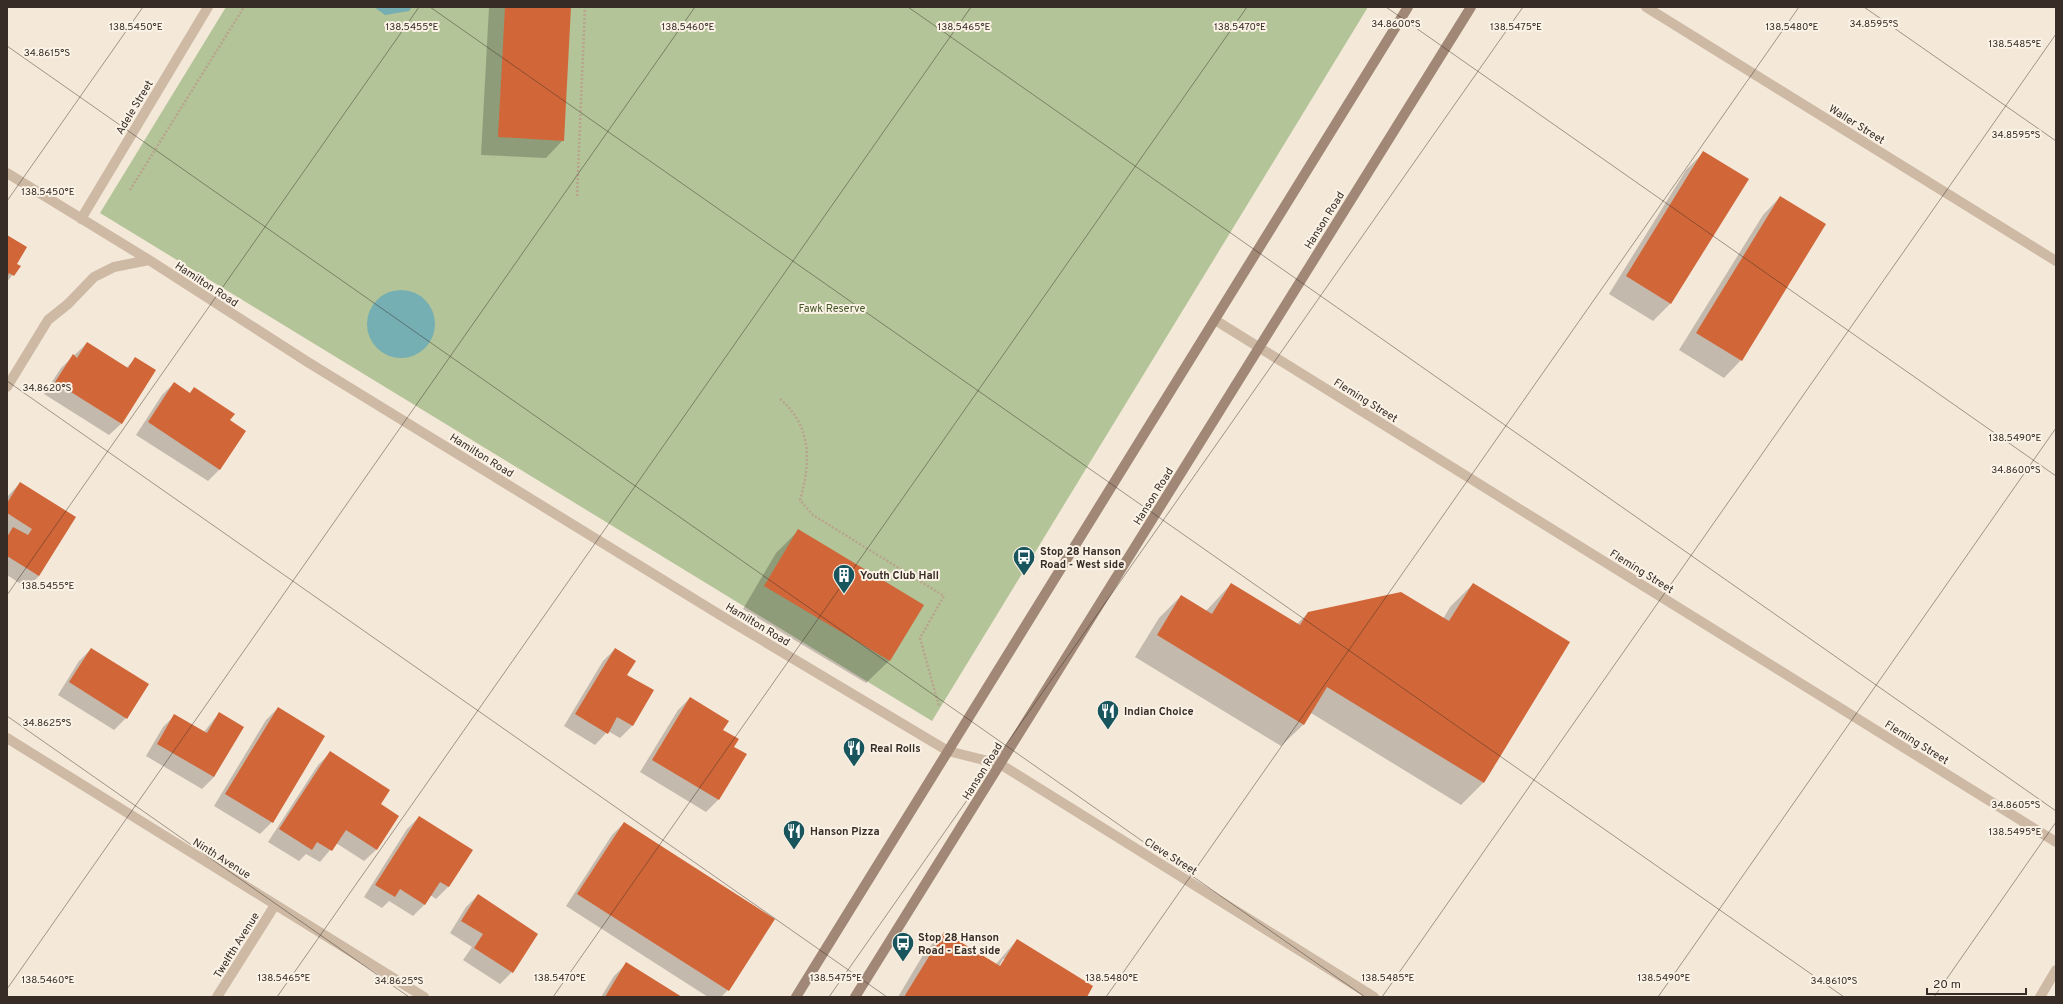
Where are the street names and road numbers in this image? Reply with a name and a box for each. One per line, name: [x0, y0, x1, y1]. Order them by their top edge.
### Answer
street label: Adele Street: [113, 78, 157, 137]
street label: Waller Street: [1826, 102, 1887, 148]
street label: Hanson Road: [1302, 189, 1348, 252]
street label: Hamilton Road: [172, 259, 241, 310]
street label: Fleming Street: [1331, 376, 1400, 426]
street label: Hamilton Road: [447, 431, 516, 481]
street label: Hanson Road: [1131, 465, 1177, 528]
street label: Fleming Street: [1607, 547, 1676, 597]
street label: Hamilton Road: [723, 600, 792, 650]
street label: Fleming Street: [1882, 718, 1951, 768]
street label: Hanson Road: [960, 740, 1006, 803]
street label: Cleve Street: [1141, 835, 1200, 879]
street label: Ninth Avenue: [190, 836, 253, 882]
street label: Twelfth Avenue: [211, 910, 263, 981]

